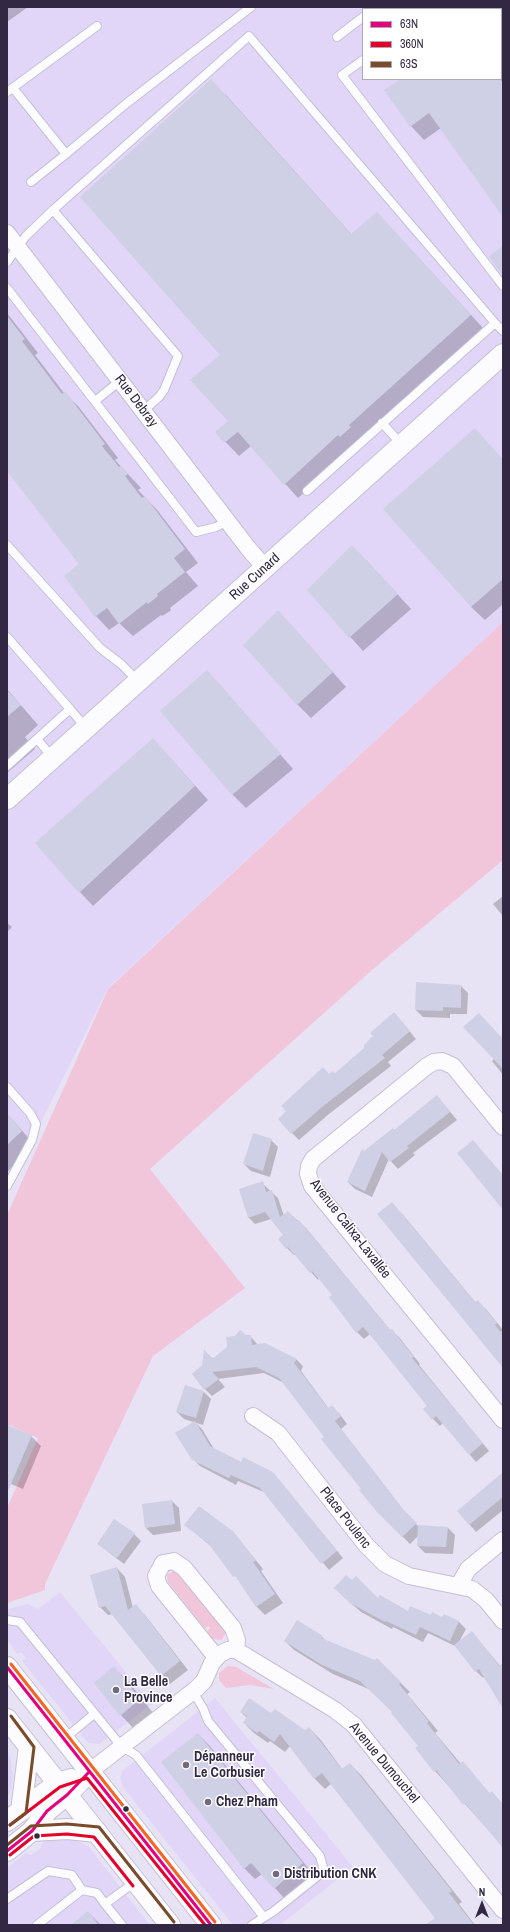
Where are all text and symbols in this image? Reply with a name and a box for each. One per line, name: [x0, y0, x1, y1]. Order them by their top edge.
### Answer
legend: [362, 8, 502, 80]
text: 63N: [400, 16, 418, 32]
text: 360N: [400, 36, 424, 52]
text: 63S: [400, 56, 418, 72]
street label: Rue Debray: [111, 371, 161, 431]
street label: Rue Cunard: [226, 550, 284, 604]
street label: Avenue Calixa-Lavallée: [306, 1176, 394, 1282]
street label: Place Poulenc: [316, 1484, 374, 1552]
place label: La Belle Province: [124, 1674, 172, 1706]
marker: La Belle Province: [111, 1685, 121, 1695]
street label: Avenue Dumouchel: [345, 1719, 423, 1807]
place label: Dépanneur Le Corbusier: [194, 1749, 265, 1782]
marker: Dépanneur Le Corbusier: [181, 1760, 191, 1770]
place label: Chez Pham: [216, 1794, 278, 1810]
marker: Chez Pham: [203, 1797, 213, 1807]
unlabelled marker: [121, 1804, 131, 1814]
unlabelled marker: [32, 1831, 42, 1841]
place label: Distribution CNK: [284, 1866, 376, 1882]
marker: Distribution CNK: [271, 1869, 281, 1879]
north arrow: [462, 1884, 502, 1924]
text: N: [479, 1885, 485, 1899]

